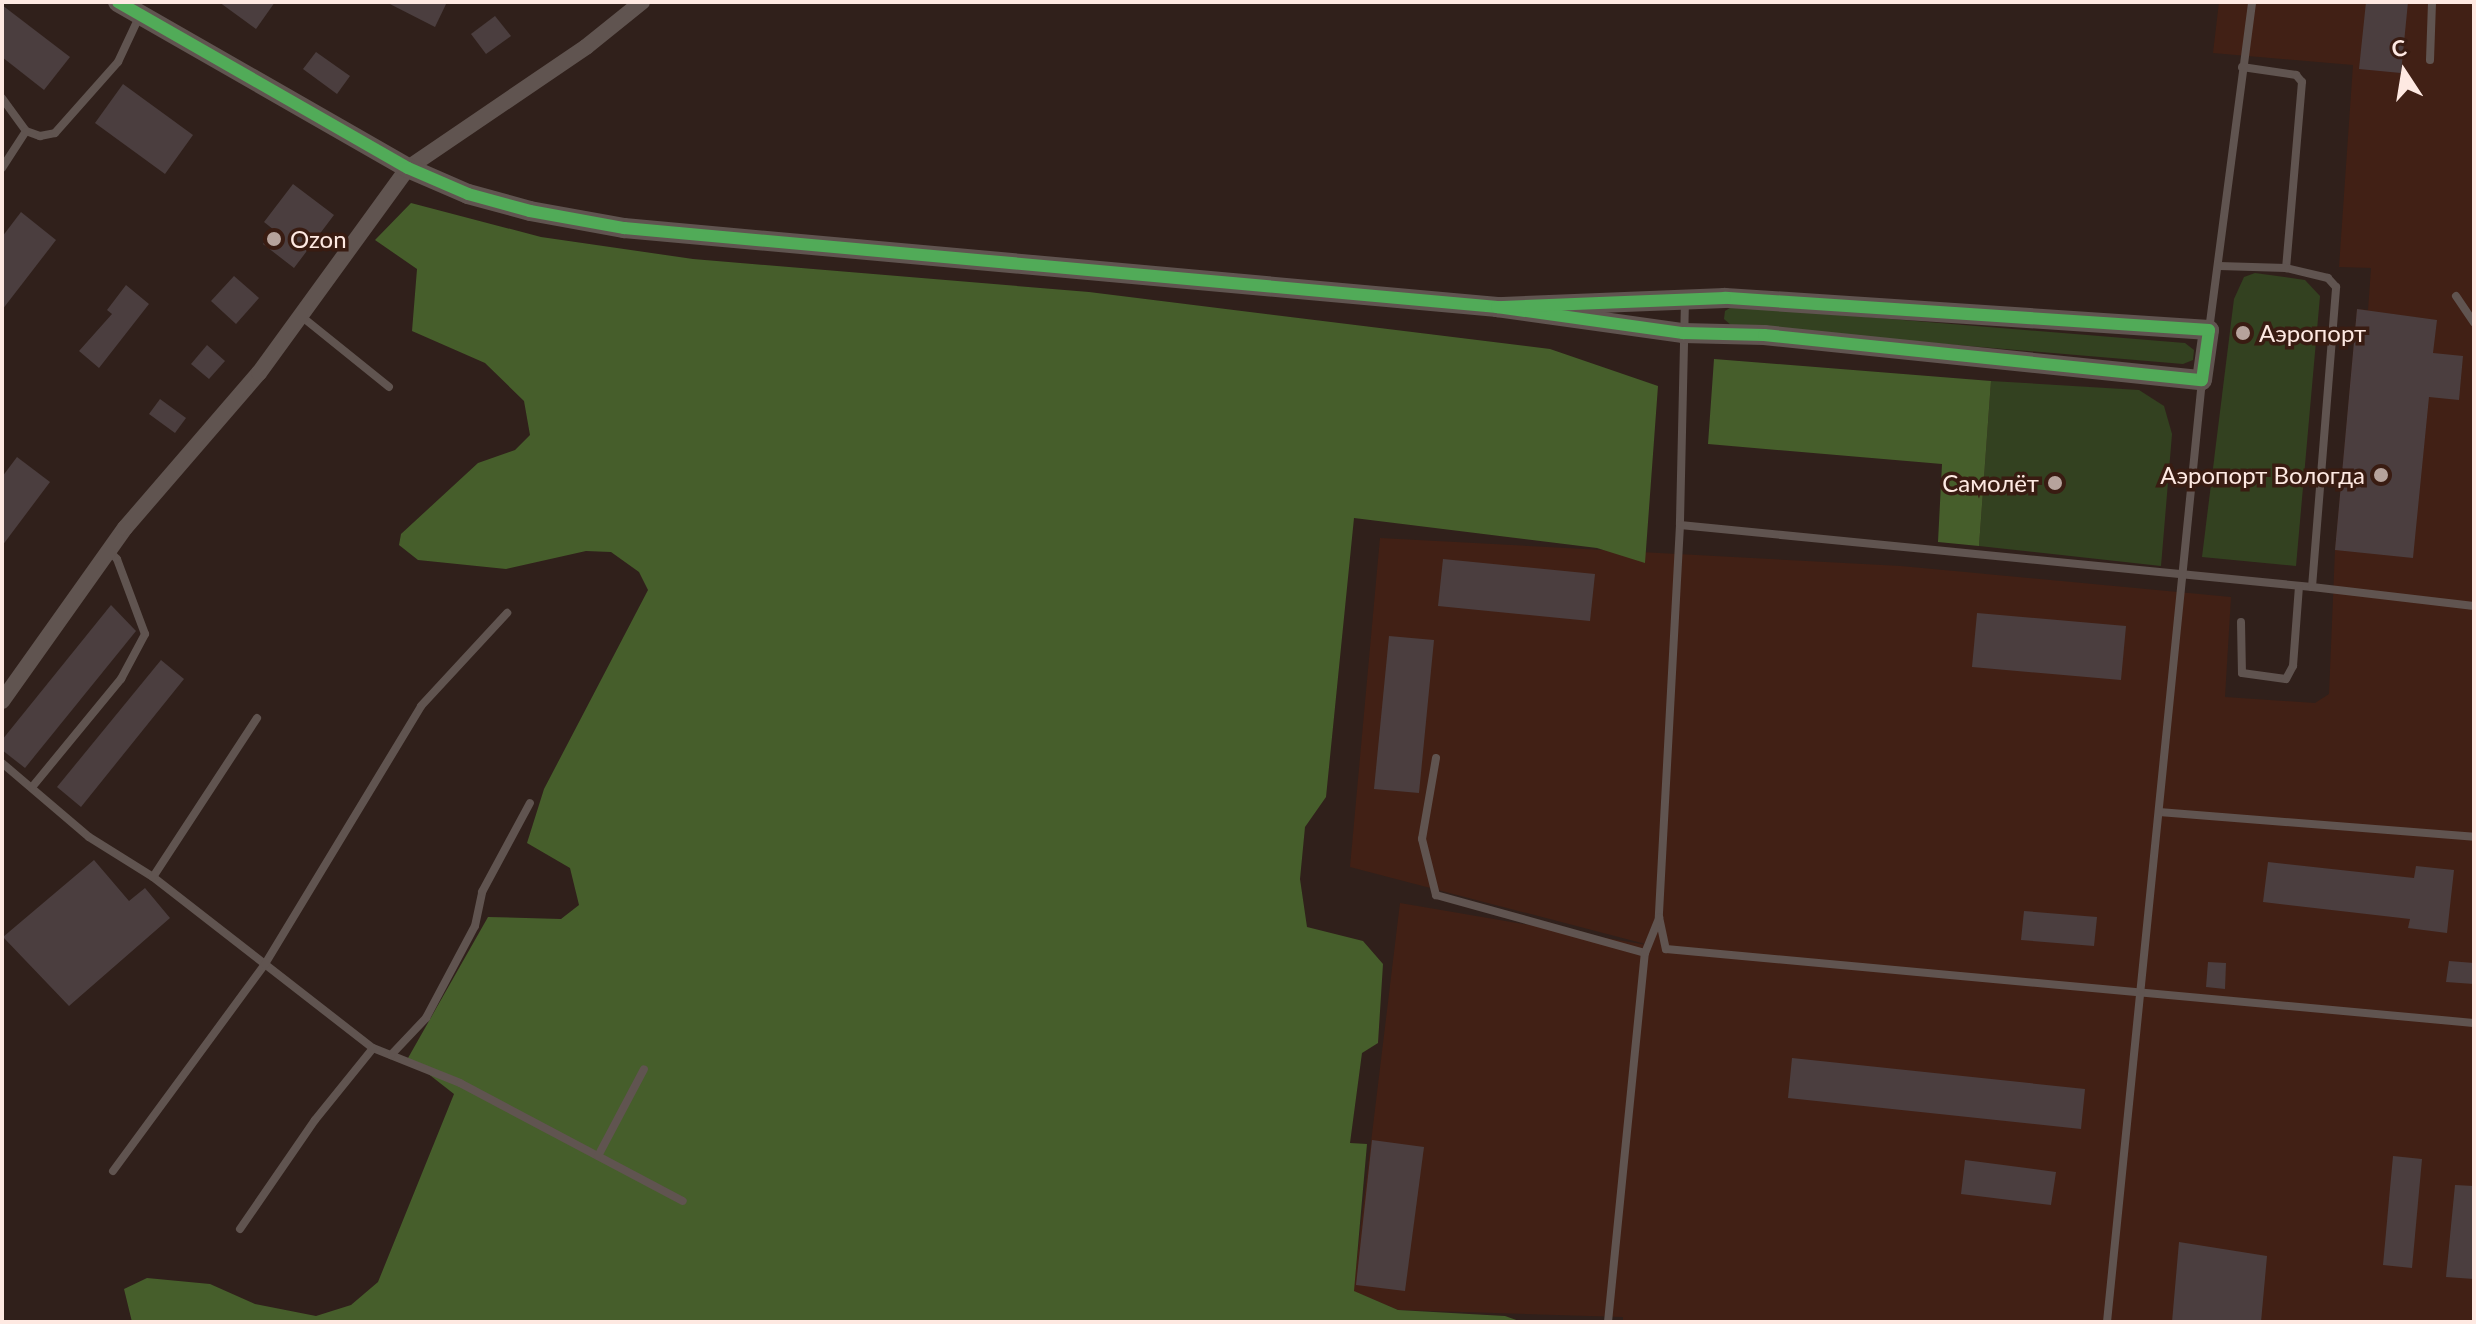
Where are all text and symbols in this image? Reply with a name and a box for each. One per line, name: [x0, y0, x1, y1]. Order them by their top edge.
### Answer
north arrow: [2364, 32, 2444, 112]
text: С: [2389, 33, 2409, 63]
place label: Ozon: [290, 225, 347, 253]
marker: Ozon: [265, 230, 283, 248]
place label: Аэропорт: [2259, 319, 2366, 347]
marker: Аэропорт: [2234, 324, 2252, 342]
place label: Аэропорт Вологда: [2160, 461, 2365, 489]
marker: Аэропорт Вологда: [2372, 466, 2390, 484]
place label: Самолёт: [1942, 469, 2039, 497]
marker: Самолёт: [2046, 474, 2064, 492]

